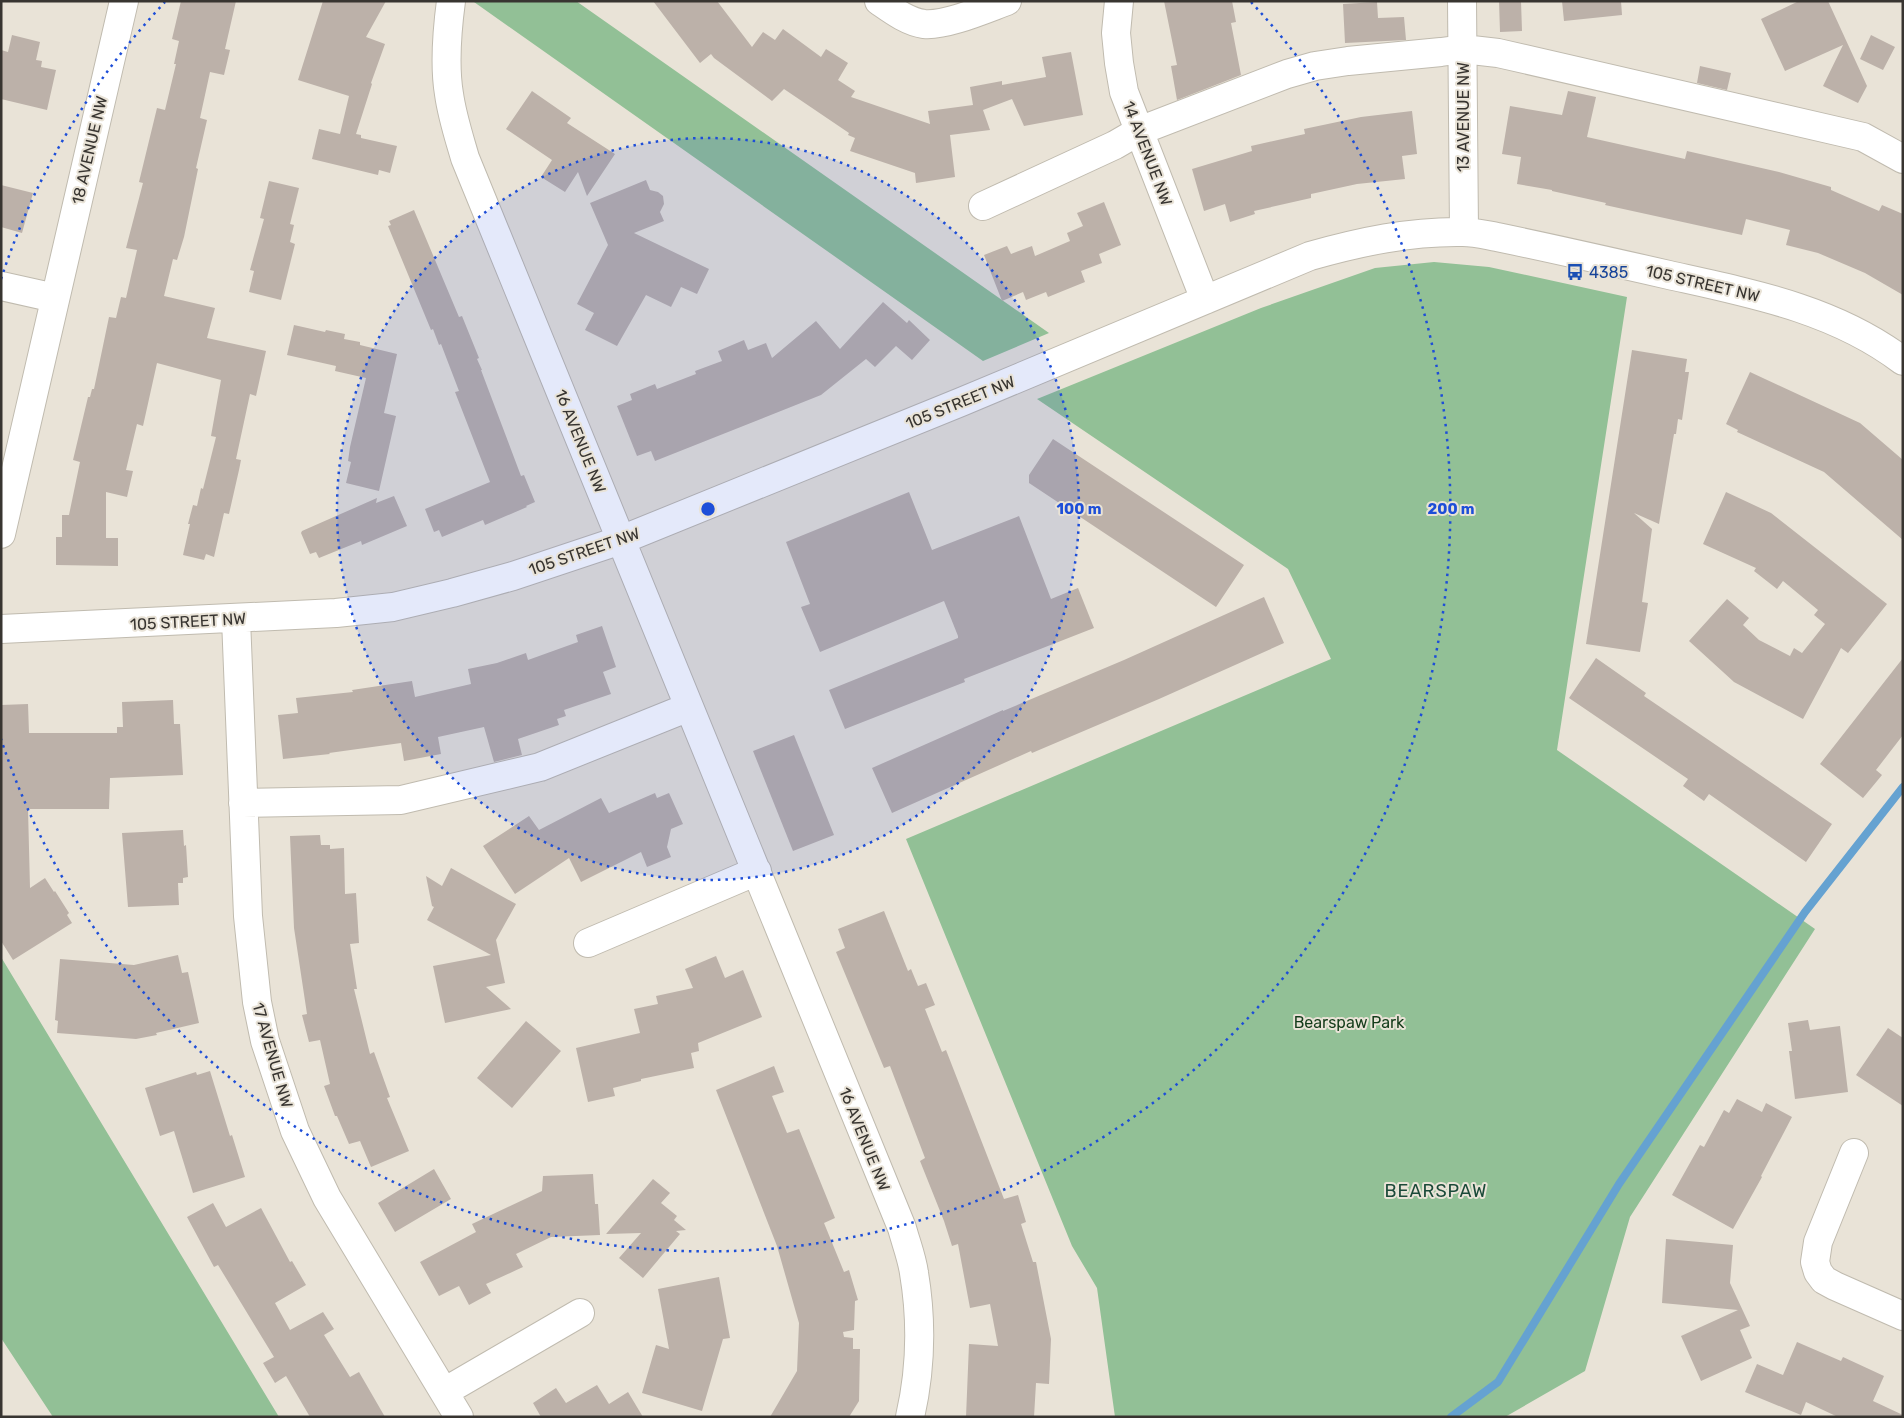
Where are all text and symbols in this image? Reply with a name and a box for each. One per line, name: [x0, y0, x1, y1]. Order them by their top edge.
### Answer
street label: 13 AVENUE NW: [1454, 62, 1473, 172]
street label: 18 AVENUE NW: [68, 94, 111, 206]
street label: 14 AVENUE NW: [1119, 98, 1176, 208]
street label: 105 STREET NW: [1644, 261, 1762, 306]
bus stop icon: 4385: [1565, 262, 1585, 282]
place label: 4385: [1589, 263, 1628, 282]
street label: 105 STREET NW: [903, 372, 1018, 433]
street label: 16 AVENUE NW: [551, 387, 610, 496]
centre of rings: [699, 500, 717, 518]
text: 100 m: [1057, 500, 1101, 518]
text: 200 m: [1427, 500, 1475, 518]
street label: 105 STREET NW: [526, 524, 642, 579]
street label: 105 STREET NW: [130, 609, 247, 634]
street label: 17 AVENUE NW: [248, 1000, 297, 1110]
park label: Bearspaw Park: [1294, 1013, 1405, 1032]
street label: 16 AVENUE NW: [835, 1085, 894, 1194]
district label: BEARSPAW: [1385, 1180, 1487, 1202]

